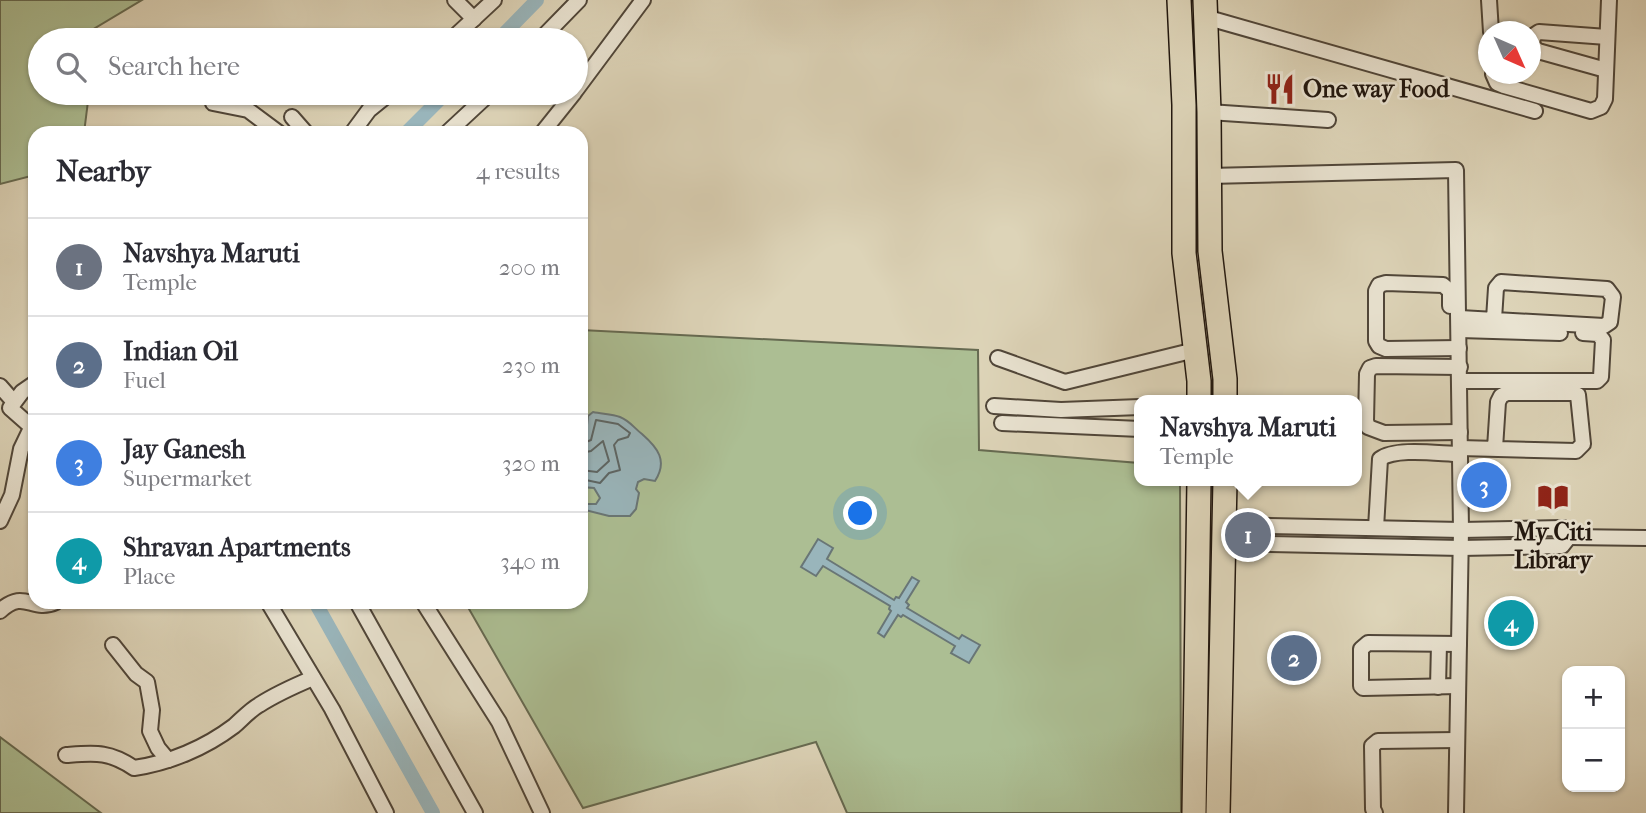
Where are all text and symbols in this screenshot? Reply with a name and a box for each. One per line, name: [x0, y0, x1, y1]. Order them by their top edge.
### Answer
north arrow: [1478, 21, 1541, 84]
search box: [28, 28, 588, 105]
icon: search: [52, 48, 90, 86]
text: Search here: [108, 51, 240, 82]
restaurant icon: One way Food: [1263, 72, 1297, 106]
place label: One way Food: [1303, 75, 1450, 103]
text: Nearby: [56, 154, 151, 189]
text: 4 results: [476, 158, 560, 185]
text: Navshya Maruti: [123, 238, 300, 269]
text: 1: [75, 254, 83, 281]
text: 200 m: [499, 254, 560, 281]
text: Temple: [123, 269, 197, 296]
text: Indian Oil: [123, 336, 238, 367]
text: 2: [73, 352, 85, 379]
text: 230 m: [502, 352, 560, 379]
text: Fuel: [123, 367, 166, 394]
popup: [1134, 395, 1362, 486]
text: Navshya Maruti: [1160, 412, 1336, 443]
text: Jay Ganesh: [123, 434, 246, 465]
text: Temple: [1160, 443, 1234, 470]
text: 3: [74, 450, 84, 477]
text: 320 m: [502, 450, 560, 477]
pin: 3: [1461, 459, 1507, 511]
text: Supermarket: [123, 465, 252, 492]
library icon: My Citi Library: [1536, 480, 1570, 514]
your location: [843, 496, 877, 530]
pin: 1: [1225, 509, 1271, 561]
place label: My Citi Library: [1514, 518, 1593, 574]
text: Shravan Apartments: [123, 532, 351, 563]
text: 4: [72, 548, 86, 575]
text: 340 m: [500, 548, 560, 575]
text: Place: [123, 563, 175, 590]
pin: 4: [1488, 597, 1534, 649]
pin: 2: [1271, 632, 1317, 684]
map controls: [1562, 666, 1625, 792]
button: +: [1562, 666, 1625, 729]
button: −: [1562, 729, 1625, 792]

